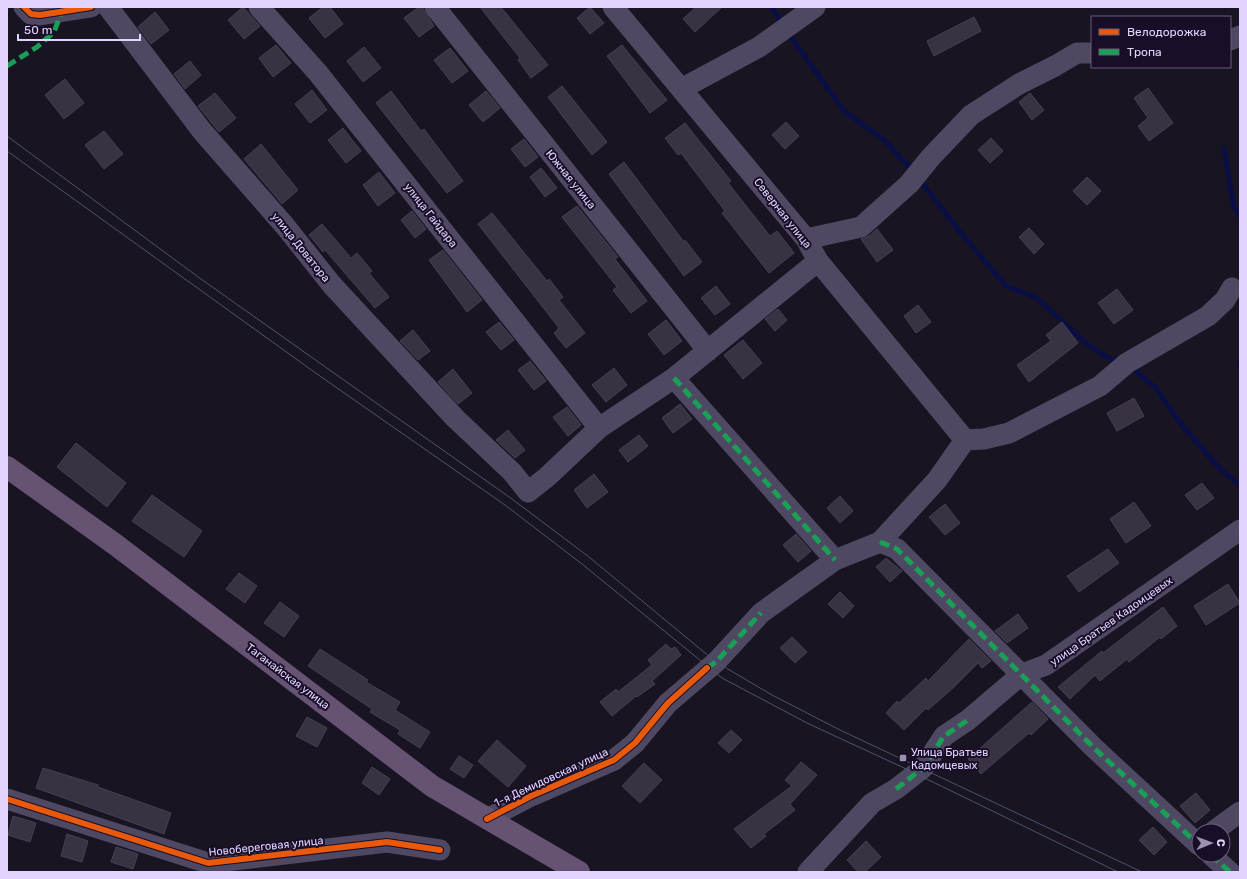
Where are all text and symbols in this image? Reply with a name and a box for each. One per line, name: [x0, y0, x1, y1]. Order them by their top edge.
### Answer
scale bar: [18, 16, 140, 42]
legend: [1091, 16, 1231, 68]
text: 50 m: [24, 23, 52, 37]
text: Велодорожка: [1127, 25, 1206, 39]
text: Тропа: [1127, 45, 1162, 59]
street label: Южная улица: [543, 147, 598, 212]
street label: Северная улица: [751, 176, 814, 251]
street label: улица Гайдара: [401, 181, 460, 250]
street label: улица Доватора: [269, 210, 332, 285]
street label: улица Братьев Кадомцевых: [1048, 574, 1175, 669]
street label: Таганайская улица: [243, 641, 332, 712]
street label: 1-я Демидовская улица: [492, 745, 610, 810]
place label: Улица Братьев Кадомцевых: [911, 746, 988, 772]
marker: Улица Братьев Кадомцевых: [898, 753, 908, 763]
north arrow: [1191, 823, 1231, 863]
street label: Новобереговая улица: [208, 834, 324, 859]
text: С: [1214, 839, 1227, 847]

